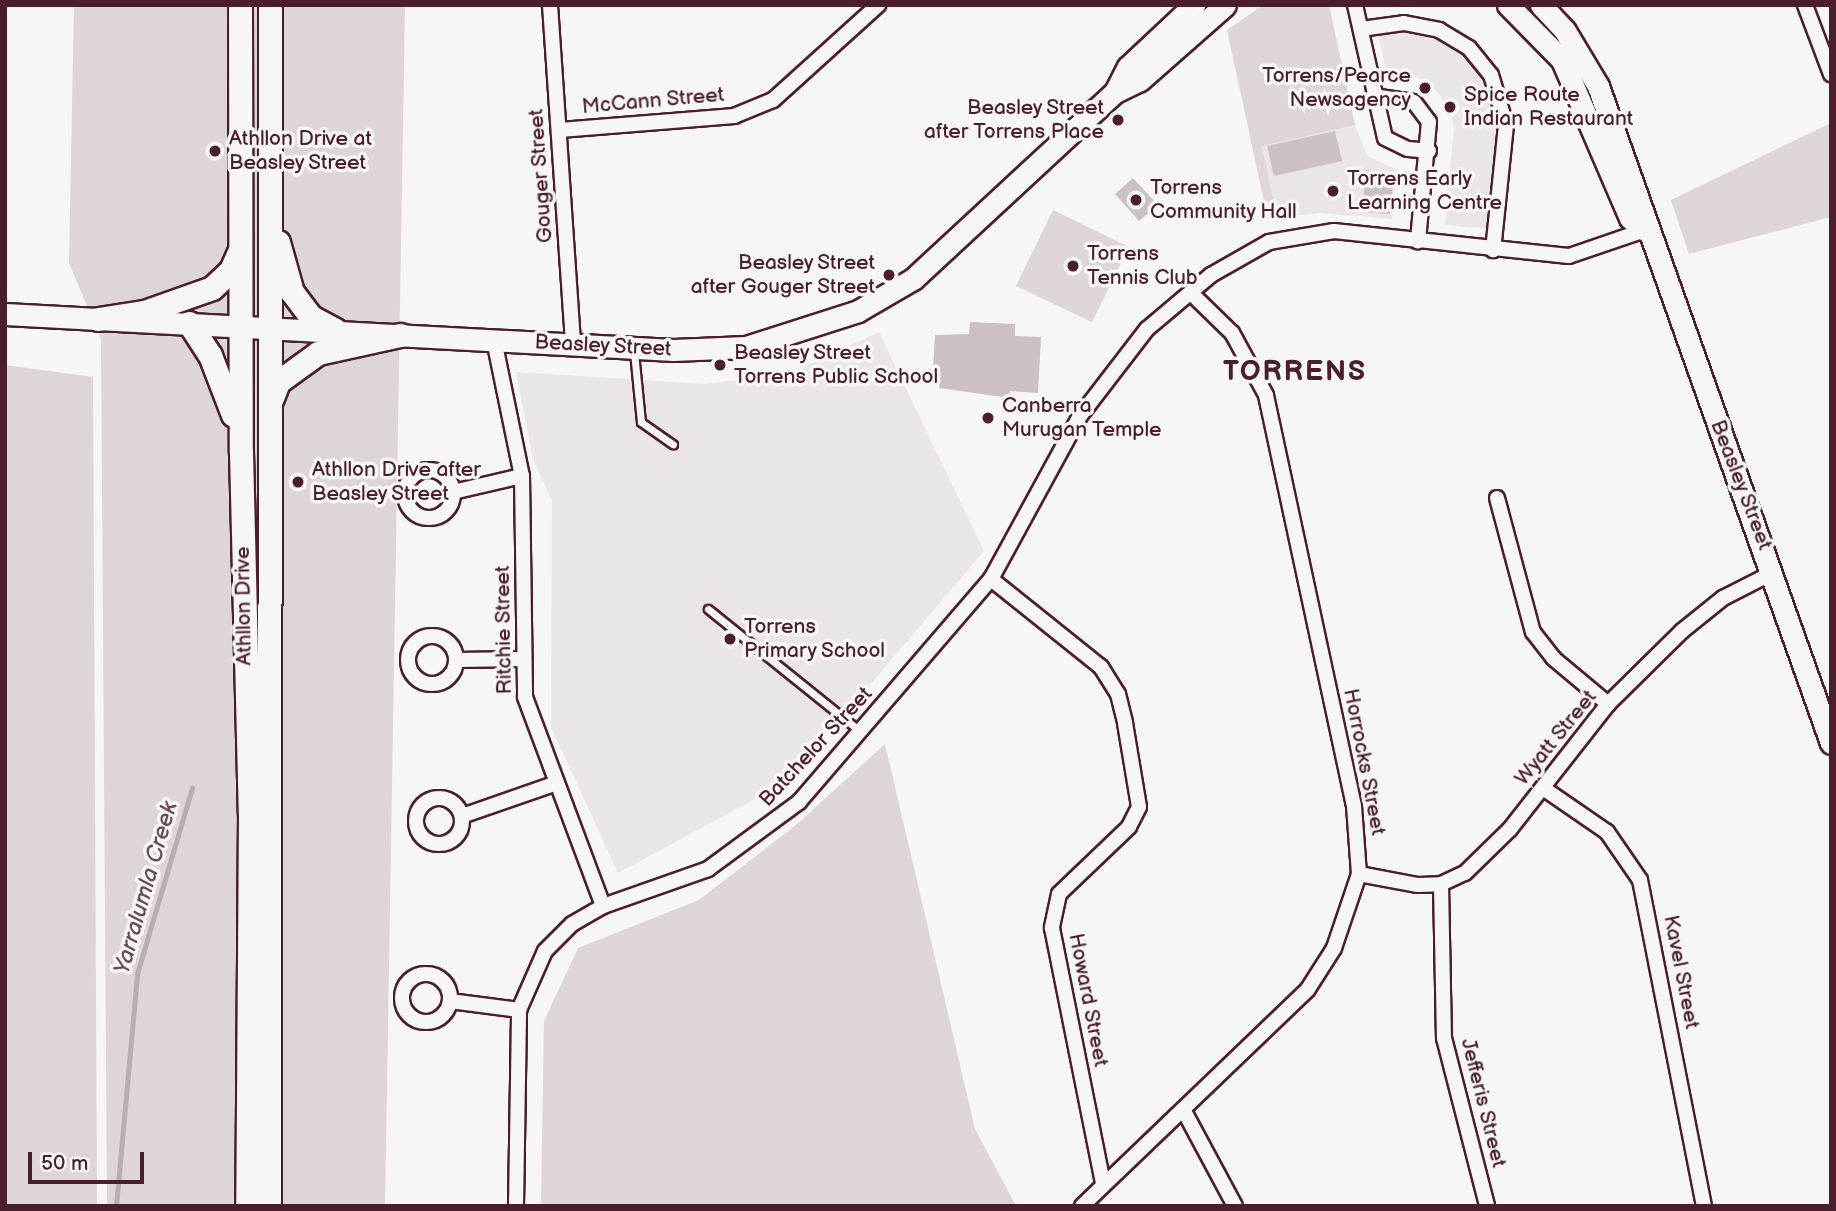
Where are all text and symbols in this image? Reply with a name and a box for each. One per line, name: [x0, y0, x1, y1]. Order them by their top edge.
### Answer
place label: Torrens/Pearce Newsagency: [1262, 63, 1411, 113]
marker: Torrens/Pearce Newsagency: [1417, 80, 1433, 96]
street label: McCann Street: [581, 82, 725, 120]
place label: Spice Route Indian Restaurant: [1464, 82, 1633, 132]
place label: Beasley Street after Torrens Place: [923, 95, 1104, 145]
marker: Spice Route Indian Restaurant: [1442, 99, 1458, 115]
street label: Gouger Street: [524, 108, 558, 244]
marker: Beasley Street after Torrens Place: [1110, 112, 1126, 128]
place label: Athllon Drive at Beasley Street: [229, 126, 372, 176]
marker: Athllon Drive at Beasley Street: [207, 143, 223, 159]
place label: Torrens Early Learning Centre: [1347, 166, 1502, 216]
place label: Torrens Community Hall: [1150, 175, 1298, 225]
marker: Torrens Early Learning Centre: [1325, 183, 1341, 199]
marker: Torrens Community Hall: [1128, 192, 1144, 208]
place label: Torrens Tennis Club: [1087, 241, 1198, 291]
place label: Beasley Street after Gouger Street: [690, 250, 875, 300]
marker: Torrens Tennis Club: [1065, 258, 1081, 274]
marker: Beasley Street after Gouger Street: [881, 267, 897, 283]
street label: Beasley Street: [533, 330, 673, 362]
place label: Beasley Street Torrens Public School: [734, 340, 939, 390]
district label: TORRENS: [1224, 355, 1366, 389]
marker: Beasley Street Torrens Public School: [712, 357, 728, 373]
place label: Canberra Murugan Temple: [1002, 393, 1162, 443]
marker: Canberra Murugan Temple: [980, 410, 996, 426]
street label: Beasley Street: [1704, 416, 1778, 554]
place label: Athllon Drive after Beasley Street: [312, 457, 481, 507]
marker: Athllon Drive after Beasley Street: [290, 474, 306, 490]
street label: Athllon Drive: [230, 546, 258, 666]
street label: Ritchie Street: [490, 565, 518, 695]
place label: Torrens Primary School: [744, 614, 887, 664]
marker: Torrens Primary School: [722, 631, 738, 647]
street label: Batchelor Street: [754, 682, 878, 812]
street label: Wyatt Street: [1510, 685, 1602, 791]
street label: Horrocks Street: [1337, 686, 1391, 838]
water label: Yarralumla Creek: [108, 798, 184, 978]
street label: Kavel Street: [1658, 913, 1704, 1031]
street label: Howard Street: [1063, 931, 1113, 1069]
street label: Jefferis Street: [1455, 1036, 1511, 1170]
scale bar: [32, 1138, 147, 1182]
text: 50 m: [41, 1151, 88, 1176]

